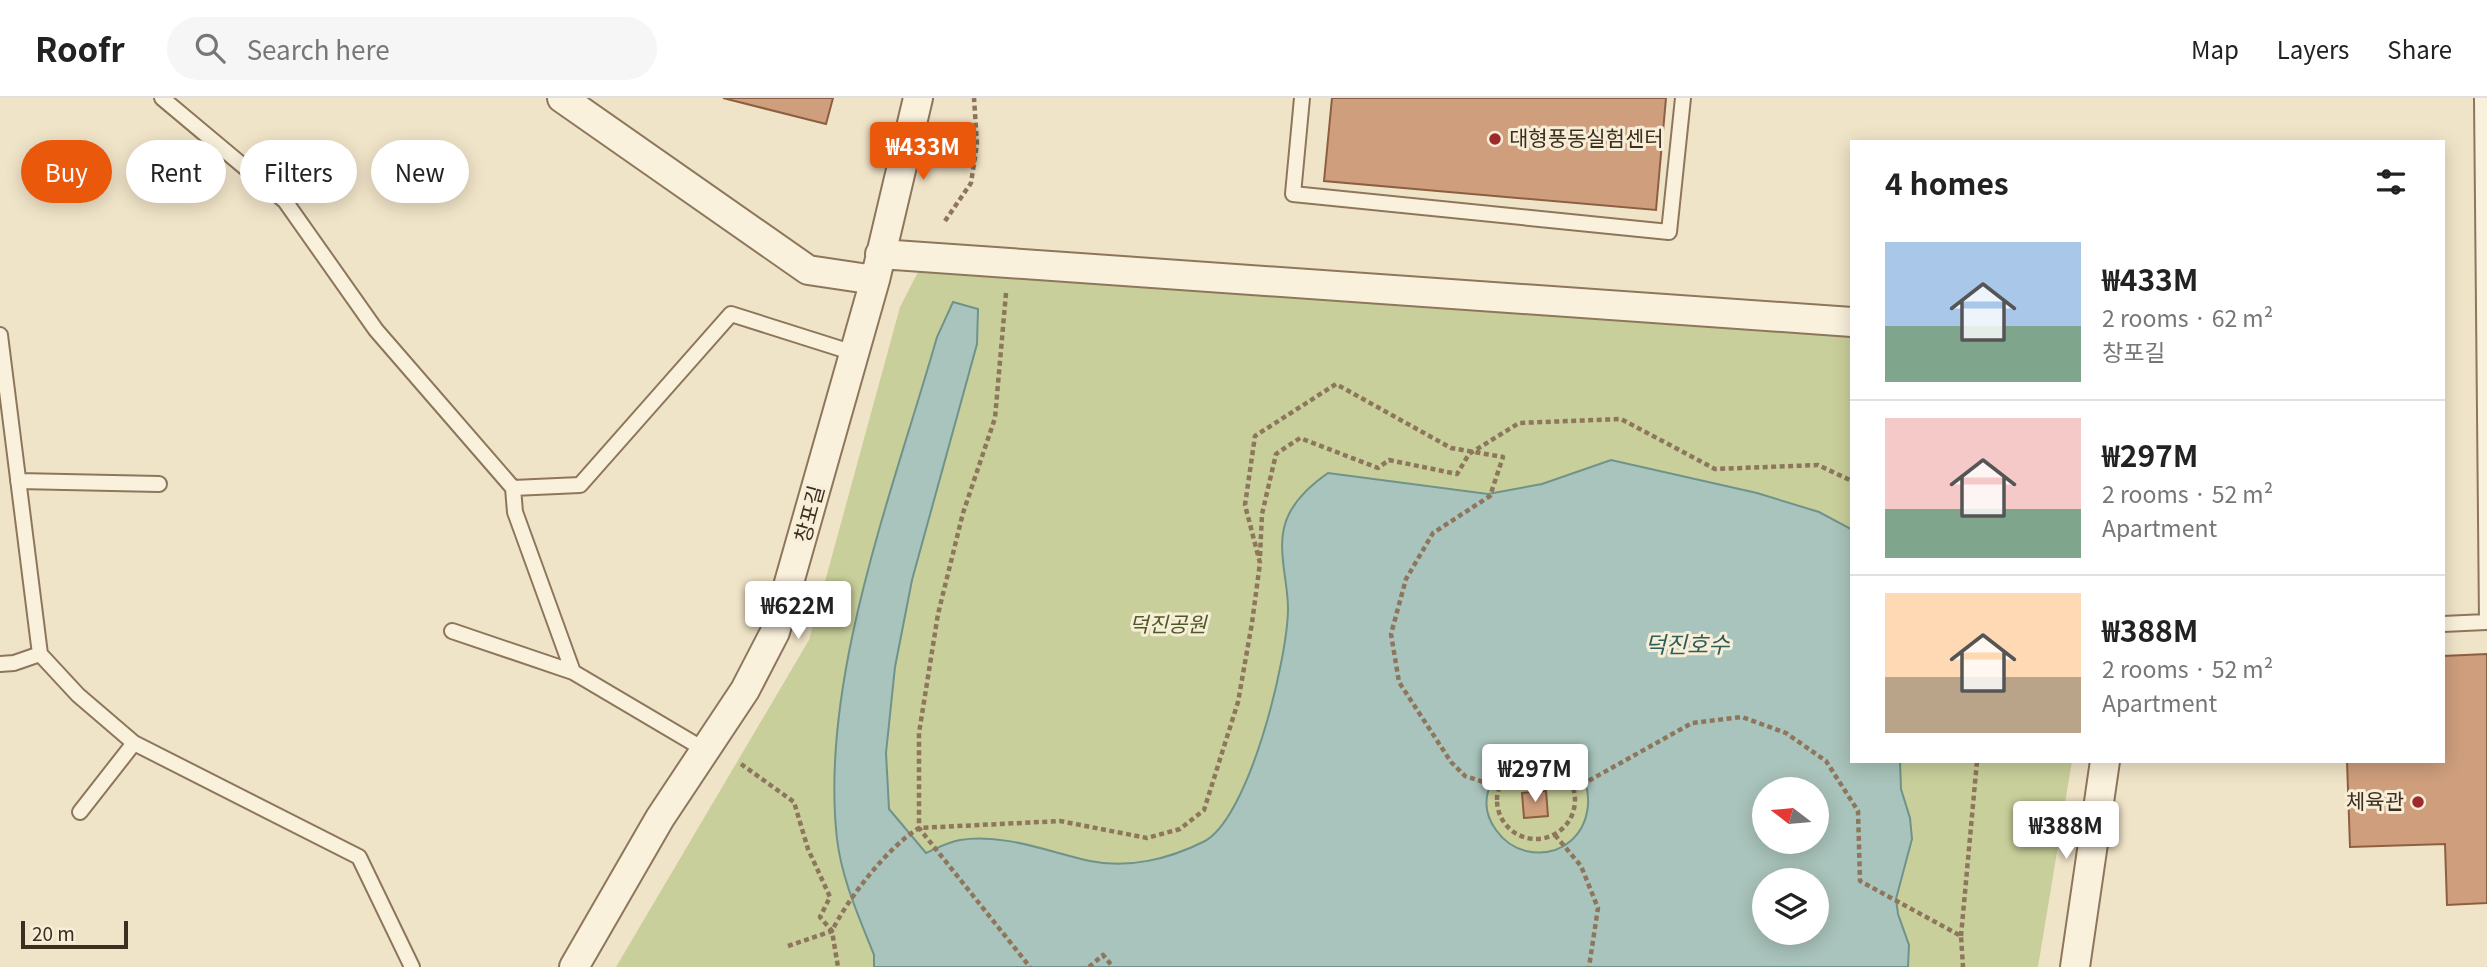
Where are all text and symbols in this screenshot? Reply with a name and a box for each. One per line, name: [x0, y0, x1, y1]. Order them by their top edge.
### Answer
search box: [167, 17, 657, 80]
text: Roofr: [35, 24, 125, 72]
icon: search: [191, 29, 229, 67]
text: Search here: [247, 30, 390, 67]
text: Map: [2191, 31, 2239, 66]
text: Layers: [2277, 31, 2349, 66]
text: Share: [2387, 31, 2452, 66]
pin: ₩433M: [874, 122, 972, 182]
place label: 대형풍동실험센터: [1509, 122, 1664, 152]
text: ₩433M: [886, 128, 960, 162]
marker: 대형풍동실험센터: [1487, 131, 1503, 147]
chip: Buy: [21, 140, 112, 203]
chip: Rent: [126, 140, 226, 203]
chip: Filters: [240, 140, 357, 203]
chip: New: [371, 140, 469, 203]
text: 4 homes: [1885, 160, 2009, 204]
icon: filters: [2372, 163, 2410, 201]
text: ₩433M: [2102, 256, 2198, 300]
icon: home: [1941, 270, 2025, 354]
text: 2 rooms · 62 m²: [2102, 300, 2273, 334]
text: 창포길: [2102, 334, 2165, 368]
text: ₩297M: [2102, 432, 2198, 476]
icon: home: [1941, 446, 2025, 530]
text: 2 rooms · 52 m²: [2102, 476, 2273, 510]
street label: 창포길: [786, 482, 830, 545]
text: Apartment: [2102, 510, 2217, 544]
pin: ₩622M: [749, 582, 847, 641]
text: ₩622M: [761, 587, 835, 621]
text: ₩388M: [2102, 607, 2198, 651]
park label: 덕진공원: [1129, 608, 1208, 638]
icon: home: [1941, 621, 2025, 705]
water label: 덕진호수: [1645, 626, 1730, 660]
text: 2 rooms · 52 m²: [2102, 651, 2273, 685]
text: Apartment: [2102, 685, 2217, 719]
pin: ₩297M: [1486, 744, 1584, 804]
text: ₩297M: [1498, 750, 1572, 784]
north arrow: [1752, 777, 1829, 854]
map controls: [1752, 777, 1829, 945]
place label: 체육관: [2346, 785, 2404, 815]
marker: 체육관: [2410, 794, 2426, 810]
pin: ₩388M: [2017, 802, 2115, 861]
text: ₩388M: [2029, 807, 2103, 841]
button: layers: [1752, 868, 1829, 945]
scale bar: [21, 918, 128, 950]
text: 20 m: [32, 919, 75, 946]

